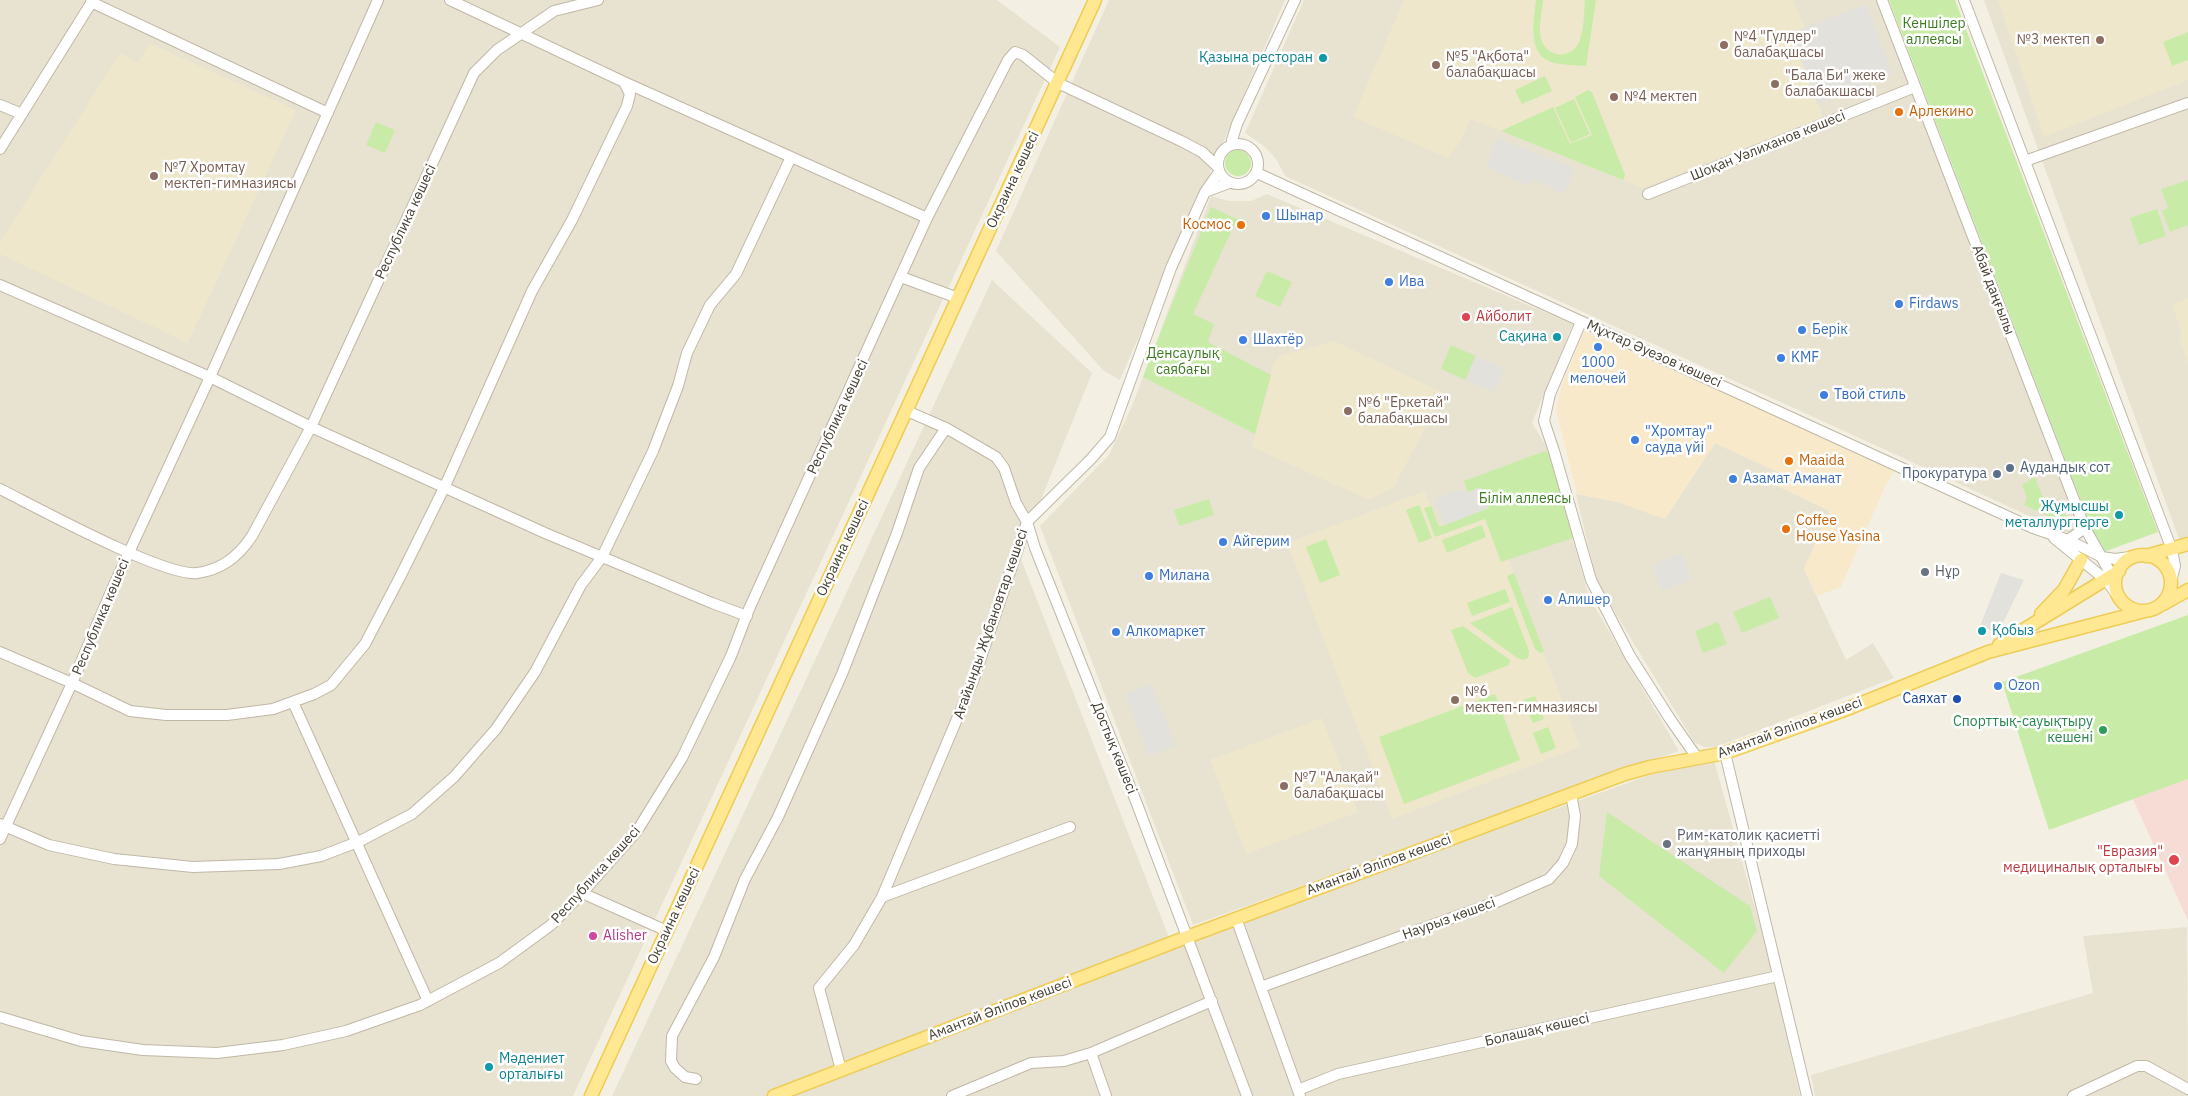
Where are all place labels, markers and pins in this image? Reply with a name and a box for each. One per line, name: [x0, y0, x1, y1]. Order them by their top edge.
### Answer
place label: №4 "Гүлдер" балабақшасы: [1734, 29, 1824, 62]
place label: №3 мектеп: [2017, 32, 2090, 48]
marker: №3 мектеп: [2094, 34, 2106, 46]
marker: №4 "Гүлдер" балабақшасы: [1718, 39, 1730, 51]
place label: №5 "Ақбота" балабақшасы: [1446, 49, 1536, 82]
place label: Қазына ресторан: [1199, 50, 1313, 66]
marker: Қазына ресторан: [1317, 52, 1329, 64]
marker: №5 "Ақбота" балабақшасы: [1430, 59, 1442, 71]
place label: "Бала Би" жеке балабакшасы: [1785, 68, 1886, 100]
marker: "Бала Би" жеке балабакшасы: [1769, 78, 1781, 90]
place label: №4 мектеп: [1624, 89, 1697, 105]
marker: №4 мектеп: [1608, 91, 1620, 103]
place label: Арлекино: [1909, 104, 1974, 120]
marker: Арлекино: [1893, 106, 1905, 118]
place label: №7 Хромтау мектеп-гимназиясы: [164, 160, 297, 192]
marker: №7 Хромтау мектеп-гимназиясы: [148, 170, 160, 182]
place label: Шынар: [1276, 208, 1323, 224]
marker: Шынар: [1260, 210, 1272, 222]
place label: Космос: [1183, 217, 1231, 233]
marker: Космос: [1235, 219, 1247, 231]
place label: Ива: [1399, 274, 1424, 290]
marker: Ива: [1383, 276, 1395, 288]
place label: Firdaws: [1909, 296, 1958, 312]
marker: Firdaws: [1893, 298, 1905, 310]
place label: Айболит: [1476, 309, 1532, 325]
marker: Айболит: [1460, 311, 1472, 323]
place label: Берік: [1812, 322, 1848, 338]
marker: Берік: [1796, 324, 1808, 336]
place label: Сақина: [1499, 329, 1547, 345]
marker: Сақина: [1551, 331, 1563, 343]
place label: Шахтёр: [1253, 332, 1303, 348]
marker: Шахтёр: [1237, 334, 1249, 346]
marker: 1000 мелочей: [1592, 341, 1604, 353]
place label: KMF: [1791, 350, 1819, 366]
marker: KMF: [1775, 352, 1787, 364]
place label: 1000 мелочей: [1570, 355, 1626, 388]
place label: Твой стиль: [1834, 387, 1906, 403]
marker: Твой стиль: [1818, 389, 1830, 401]
place label: №6 "Еркетай" балабақшасы: [1358, 395, 1449, 428]
marker: №6 "Еркетай" балабақшасы: [1342, 405, 1354, 417]
place label: "Хромтау" сауда үйі: [1645, 424, 1712, 457]
marker: "Хромтау" сауда үйі: [1629, 434, 1641, 446]
place label: Maaida: [1799, 453, 1844, 469]
marker: Maaida: [1783, 455, 1795, 467]
place label: Аудандық сот: [2020, 460, 2110, 476]
marker: Аудандық сот: [2004, 462, 2016, 474]
place label: Прокуратура: [1902, 466, 1987, 482]
marker: Прокуратура: [1991, 468, 2003, 480]
place label: Азамат Аманат: [1743, 471, 1842, 487]
marker: Азамат Аманат: [1727, 473, 1739, 485]
place label: Жұмысшы металлургтерге: [2005, 499, 2109, 532]
marker: Жұмысшы металлургтерге: [2113, 509, 2125, 521]
place label: Coffee House Yasina: [1796, 513, 1880, 546]
marker: Coffee House Yasina: [1780, 523, 1792, 535]
place label: Айгерим: [1233, 534, 1290, 550]
marker: Айгерим: [1217, 536, 1229, 548]
place label: Нұр: [1935, 564, 1960, 580]
marker: Нұр: [1919, 566, 1931, 578]
place label: Милана: [1159, 568, 1210, 584]
marker: Милана: [1143, 570, 1155, 582]
place label: Алишер: [1558, 592, 1610, 608]
marker: Алишер: [1542, 594, 1554, 606]
place label: Қобыз: [1992, 623, 2034, 639]
place label: Алкомаркет: [1126, 624, 1205, 640]
marker: Қобыз: [1976, 625, 1988, 637]
marker: Алкомаркет: [1110, 626, 1122, 638]
place label: Ozon: [2008, 678, 2040, 694]
marker: Ozon: [1992, 680, 2004, 692]
place label: №6 мектеп-гимназиясы: [1465, 684, 1598, 716]
place label: Саяхат: [1902, 691, 1947, 707]
marker: Саяхат: [1951, 693, 1963, 705]
marker: №6 мектеп-гимназиясы: [1449, 694, 1461, 706]
place label: Спорттық-сауықтыру кешені: [1953, 714, 2093, 746]
marker: Спорттық-сауықтыру кешені: [2097, 724, 2109, 736]
place label: №7 "Алақай" балабақшасы: [1294, 770, 1384, 802]
marker: №7 "Алақай" балабақшасы: [1278, 780, 1290, 792]
place label: Рим-католик қасиетті жанұяның приходы: [1677, 828, 1820, 860]
marker: Рим-католик қасиетті жанұяның приходы: [1661, 838, 1673, 850]
place label: "Евразия" медициналық орталығы: [2003, 844, 2163, 876]
marker: "Евразия" медициналық орталығы: [2167, 853, 2181, 867]
place label: Alisher: [603, 928, 647, 944]
marker: Alisher: [587, 930, 599, 942]
place label: Мәдениет орталығы: [499, 1051, 565, 1084]
marker: Мәдениет орталығы: [483, 1061, 495, 1073]

